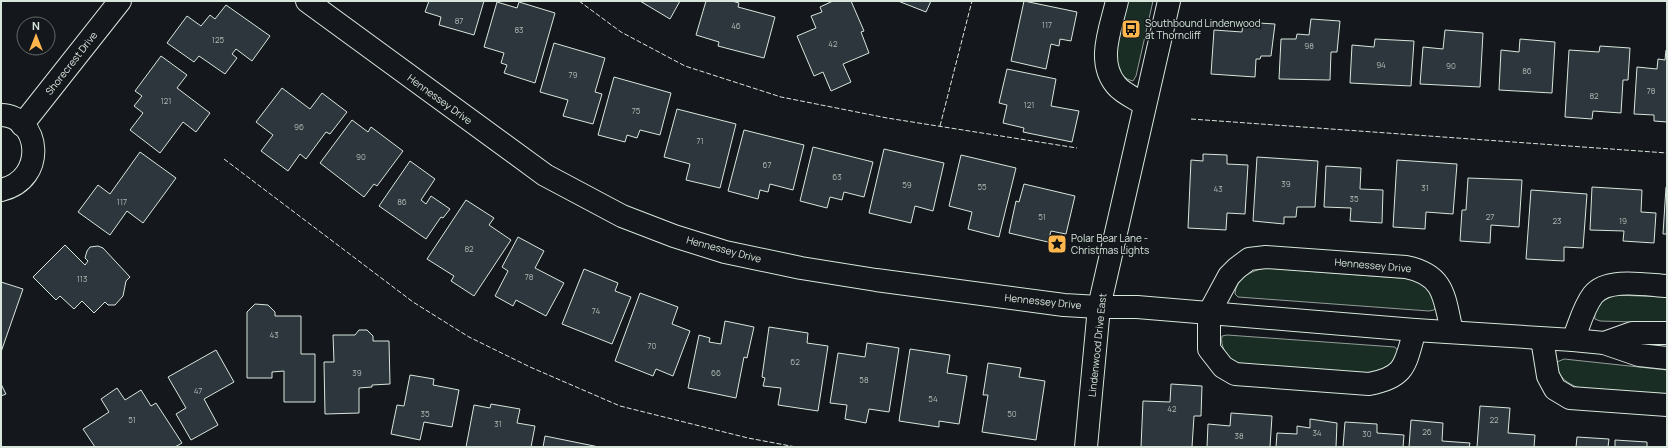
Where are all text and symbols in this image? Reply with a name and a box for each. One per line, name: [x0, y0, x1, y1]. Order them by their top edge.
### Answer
house number: 87: [455, 15, 463, 26]
north arrow: [16, 16, 56, 56]
place label: Southbound Lindenwood at Thorncliff: [1145, 16, 1261, 42]
text: N: [32, 18, 40, 33]
bus stop icon: Southbound Lindenwood at Thorncliff: [1120, 18, 1142, 40]
house number: 117: [1042, 19, 1052, 30]
house number: 46: [731, 20, 741, 31]
house number: 83: [514, 24, 524, 35]
street label: Shorecrest Drive: [42, 28, 100, 98]
house number: 125: [212, 34, 225, 45]
house number: 42: [828, 38, 838, 49]
house number: 98: [1304, 40, 1314, 51]
house number: 94: [1376, 59, 1386, 70]
house number: 90: [1446, 60, 1456, 71]
house number: 86: [1522, 65, 1532, 76]
house number: 79: [569, 69, 578, 80]
street label: Hennessey Drive: [405, 71, 475, 127]
house number: 78: [1647, 85, 1656, 96]
house number: 82: [1589, 90, 1599, 101]
house number: 121: [161, 95, 171, 106]
house number: 121: [1024, 99, 1034, 110]
house number: 75: [632, 105, 641, 116]
house number: 96: [294, 121, 304, 132]
house number: 71: [696, 135, 704, 146]
house number: 90: [356, 151, 366, 162]
house number: 67: [763, 159, 771, 170]
house number: 63: [832, 171, 842, 182]
house number: 39: [1281, 178, 1291, 189]
house number: 59: [902, 179, 912, 190]
house number: 55: [977, 181, 987, 192]
house number: 31: [1421, 182, 1429, 193]
house number: 43: [1213, 183, 1223, 194]
house number: 35: [1349, 193, 1359, 204]
house number: 117: [117, 196, 127, 207]
house number: 86: [397, 196, 407, 207]
house number: 51: [1038, 211, 1046, 222]
house number: 27: [1486, 211, 1494, 222]
house number: 23: [1553, 215, 1561, 226]
house number: 19: [1619, 215, 1627, 226]
place label: Polar Bear Lane - Christmas Lights: [1071, 231, 1149, 257]
street label: Hennessey Drive: [685, 232, 763, 266]
place icon: Polar Bear Lane - Christmas Lights: [1046, 233, 1068, 255]
house number: 82: [464, 243, 474, 254]
street label: Hennessey Drive: [1334, 255, 1412, 275]
house number: 78: [525, 271, 534, 282]
house number: 113: [77, 273, 87, 284]
street label: Hennessey Drive: [1004, 290, 1082, 312]
street label: Lindenwood Drive East: [1085, 293, 1109, 397]
house number: 74: [592, 305, 600, 316]
house number: 43: [269, 329, 279, 340]
house number: 70: [648, 340, 657, 351]
house number: 62: [790, 356, 800, 367]
house number: 39: [352, 367, 362, 378]
house number: 66: [711, 367, 721, 378]
house number: 58: [859, 374, 869, 385]
house number: 47: [194, 385, 202, 396]
house number: 54: [928, 393, 938, 404]
house number: 42: [1167, 403, 1177, 414]
house number: 35: [420, 408, 430, 419]
house number: 50: [1007, 408, 1017, 419]
house number: 51: [128, 414, 136, 425]
house number: 22: [1489, 414, 1499, 425]
house number: 31: [494, 418, 502, 429]
house number: 26: [1422, 426, 1432, 437]
house number: 34: [1312, 427, 1322, 438]
house number: 30: [1362, 428, 1372, 439]
house number: 38: [1234, 430, 1244, 441]

